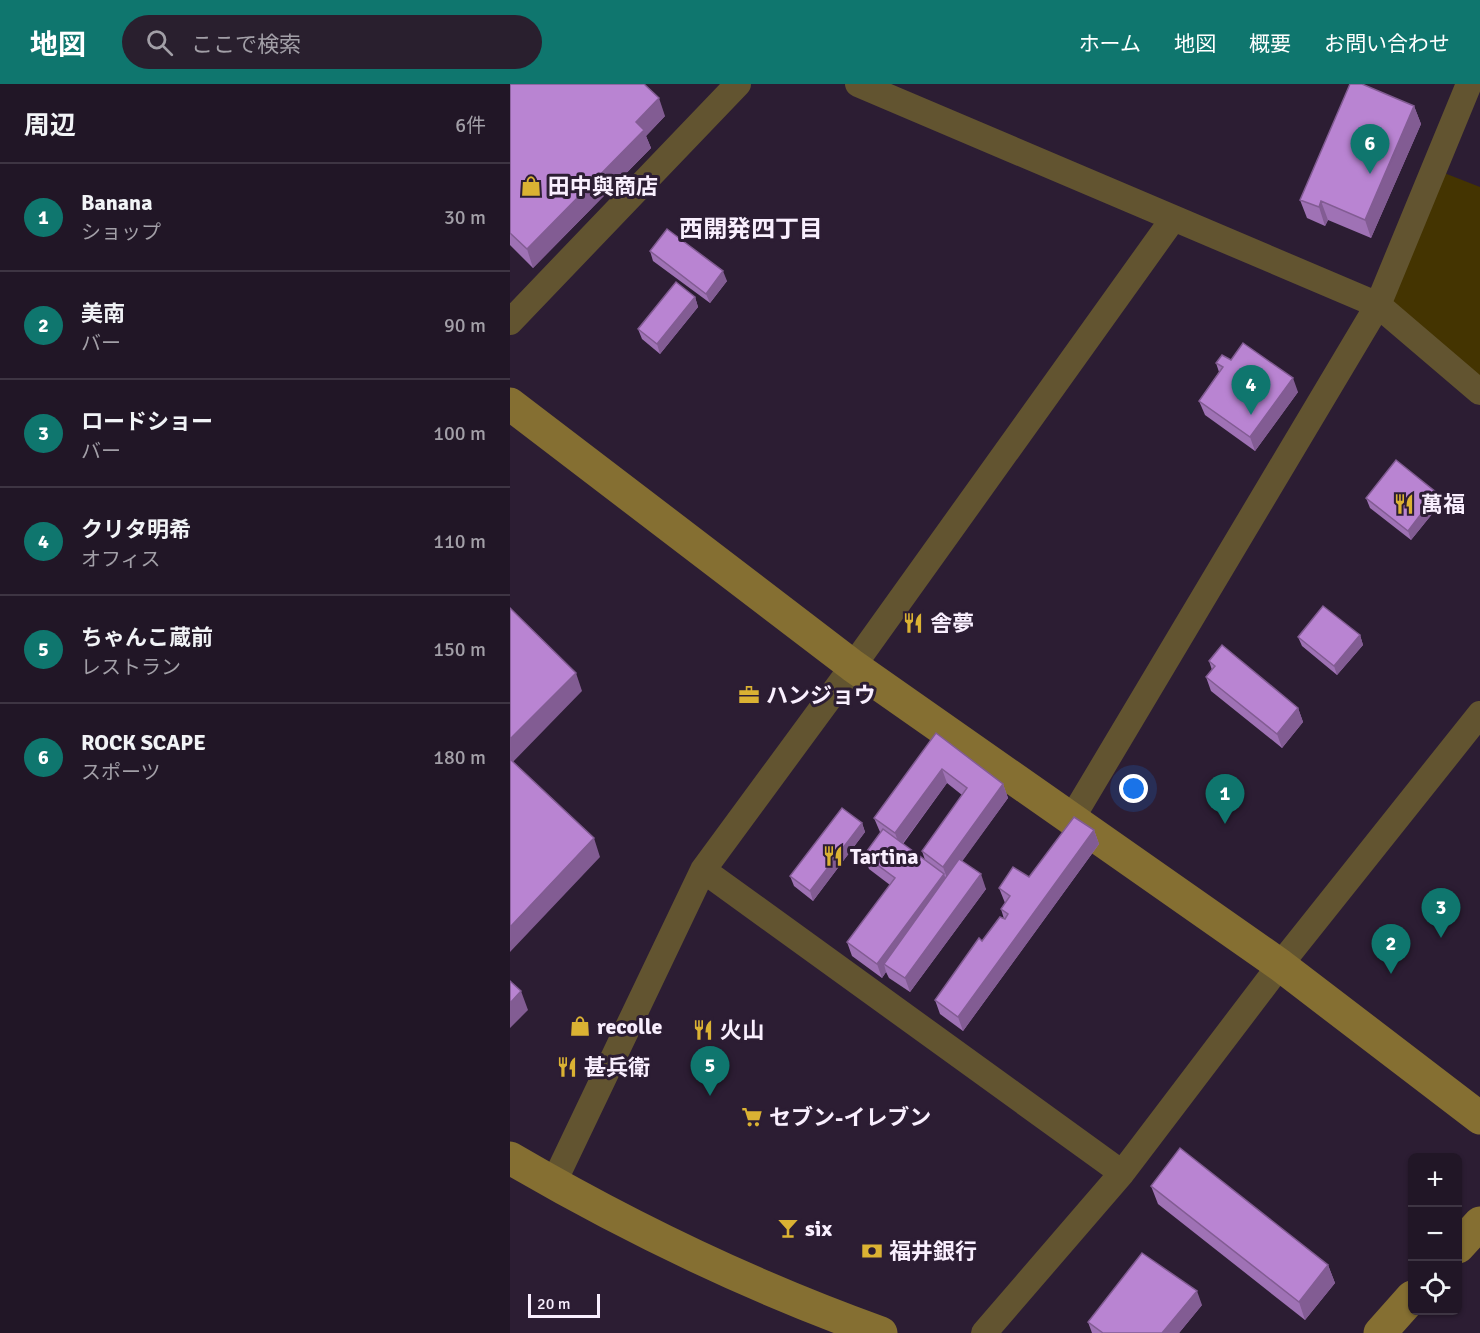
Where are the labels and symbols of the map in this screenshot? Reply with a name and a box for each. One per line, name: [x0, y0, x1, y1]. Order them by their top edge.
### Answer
pin: 6: [1350, 124, 1390, 174]
place label: 田中與商店: [548, 173, 658, 200]
shop icon: 田中與商店: [519, 174, 543, 198]
district label: 西開発四丁目: [679, 214, 823, 244]
pin: 4: [1232, 366, 1270, 415]
place label: 萬福: [1421, 491, 1465, 518]
restaurant icon: 萬福: [1392, 492, 1416, 516]
place label: 舎夢: [930, 610, 974, 637]
restaurant icon: 舎夢: [901, 611, 925, 635]
place label: ハンジョウ: [766, 682, 876, 709]
office icon: ハンジョウ: [737, 683, 761, 707]
your location: [1119, 774, 1148, 803]
pin: 1: [1206, 774, 1244, 824]
place label: Tartina: [850, 843, 919, 870]
restaurant icon: Tartina: [821, 844, 845, 868]
pin: 3: [1422, 888, 1460, 938]
pin: 2: [1372, 924, 1410, 974]
place label: recolle: [597, 1013, 662, 1040]
shop icon: recolle: [568, 1014, 592, 1038]
place label: 火山: [720, 1017, 764, 1044]
restaurant icon: 火山: [691, 1018, 715, 1042]
pin: 5: [690, 1046, 730, 1096]
place label: 甚兵衛: [584, 1054, 650, 1081]
restaurant icon: 甚兵衛: [555, 1055, 579, 1079]
place label: セブン-イレブン: [769, 1104, 931, 1131]
supermarket icon: セブン-イレブン: [740, 1105, 764, 1129]
place label: six: [805, 1215, 832, 1242]
bar icon: six: [776, 1216, 800, 1240]
place label: 福井銀行: [889, 1238, 977, 1265]
bank icon: 福井銀行: [860, 1239, 884, 1263]
scale bar: [528, 1291, 600, 1318]

